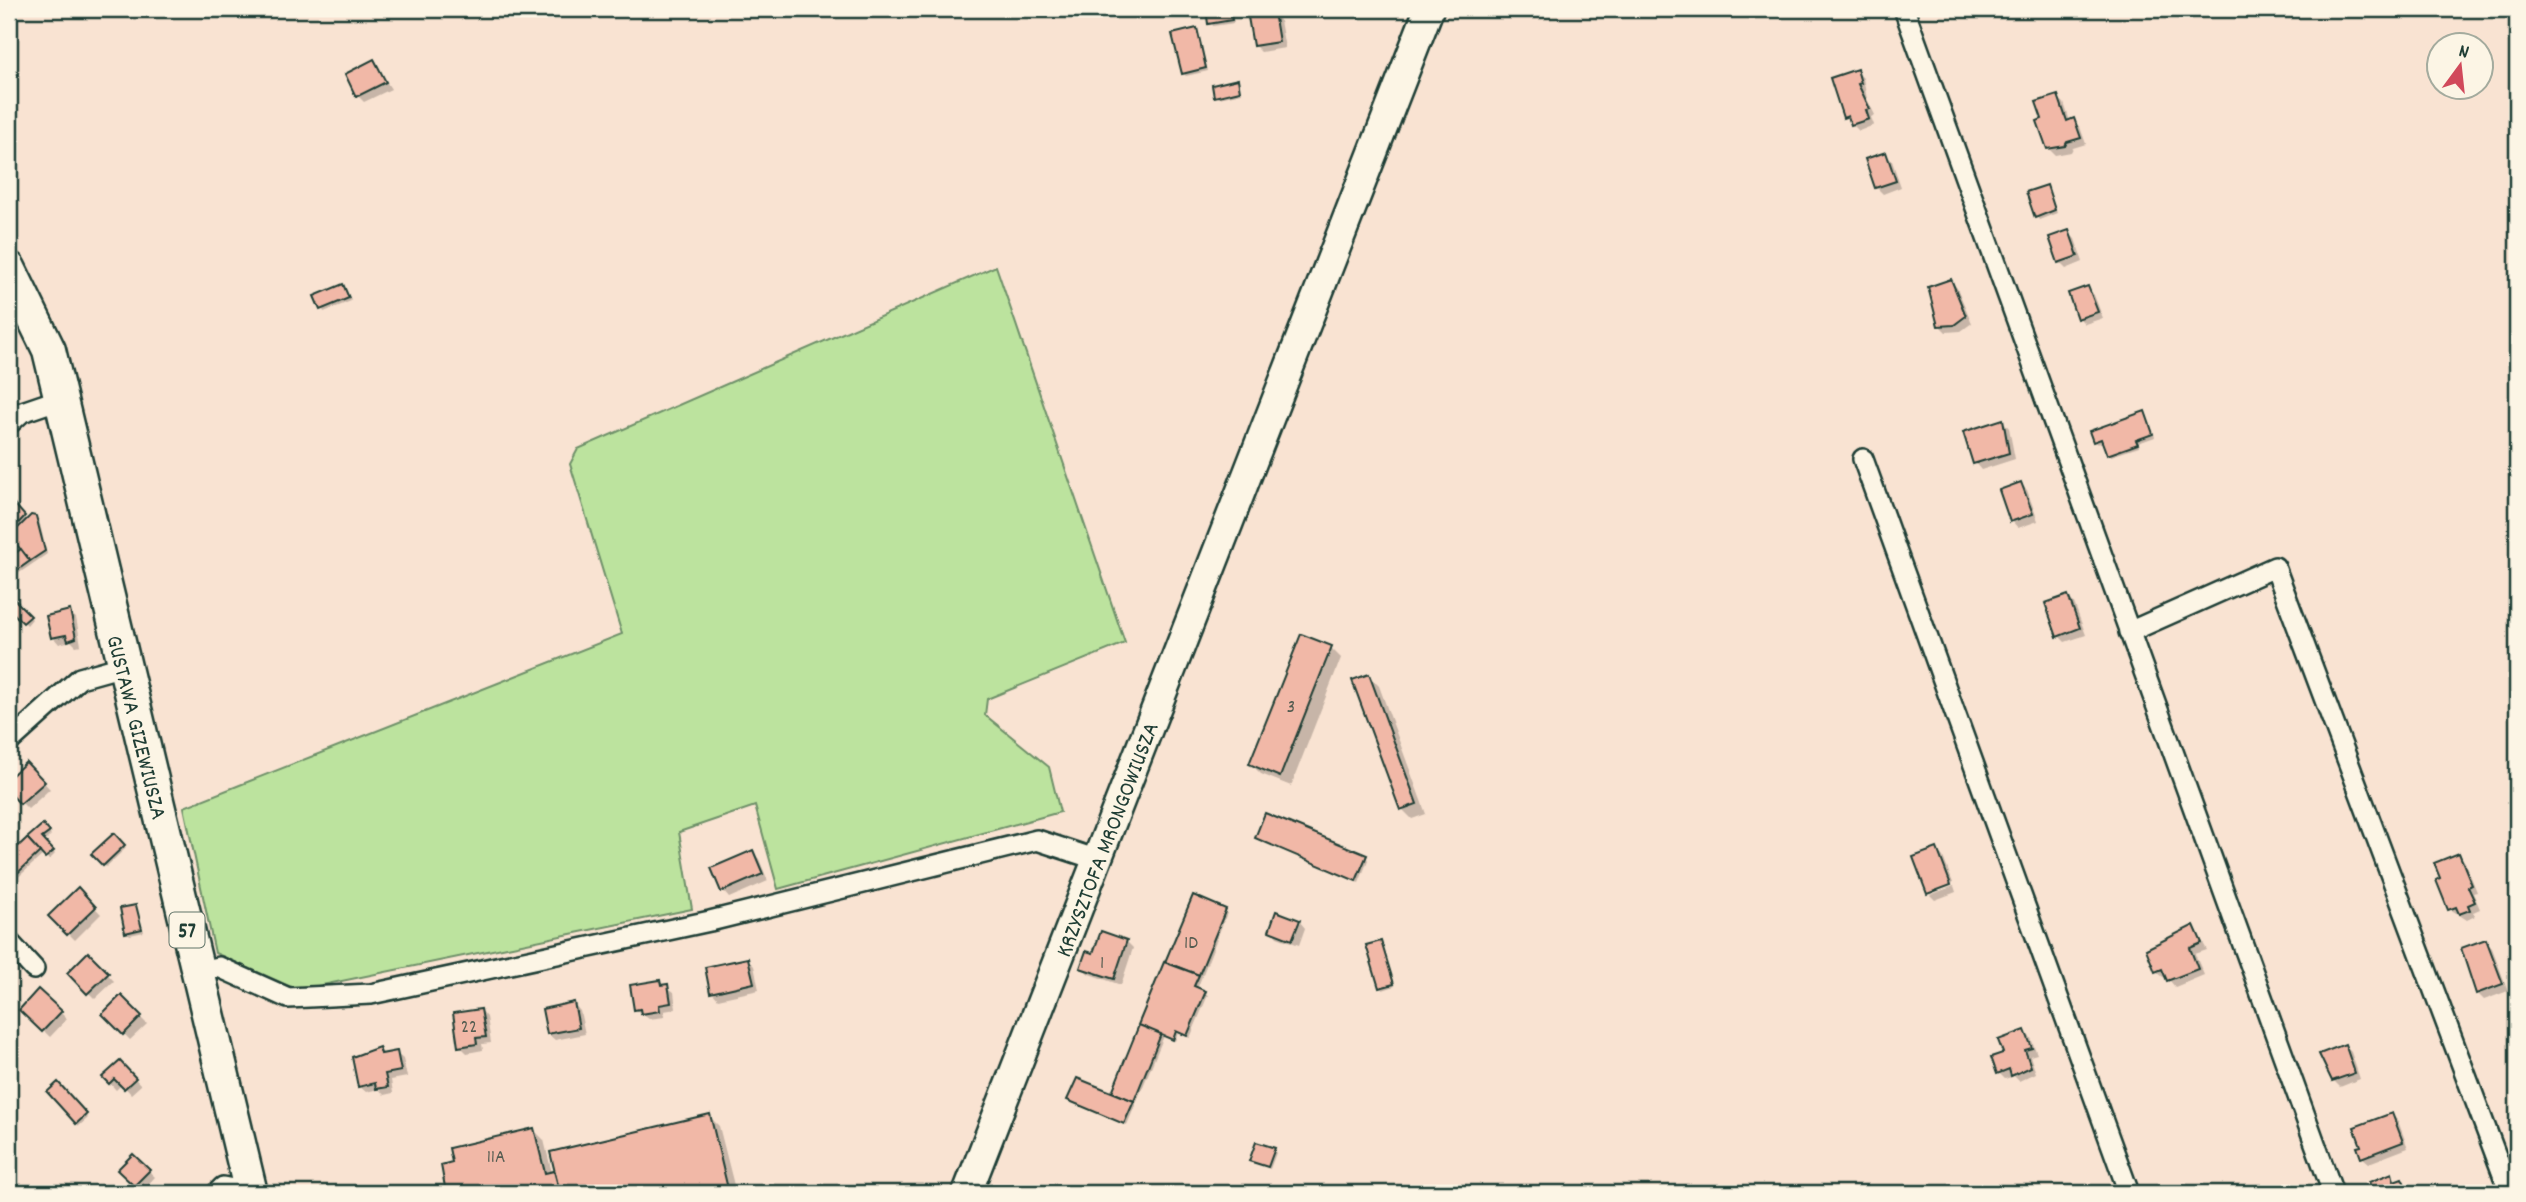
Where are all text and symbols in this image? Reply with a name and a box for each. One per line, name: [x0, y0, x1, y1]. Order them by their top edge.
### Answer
north arrow: [2424, 32, 2494, 102]
text: N: [2455, 39, 2472, 67]
street label: GUSTAWA GIZEWIUSZA: [96, 632, 174, 824]
house number: 3: [1287, 695, 1295, 722]
street label: KRZYSZTOFA MRONGOWIUSZA: [1049, 718, 1169, 963]
road number: 57: [170, 912, 204, 948]
house number: 1D: [1184, 931, 1198, 958]
house number: 1: [1100, 951, 1104, 978]
house number: 22: [461, 1015, 477, 1042]
house number: 11A: [487, 1145, 505, 1172]

